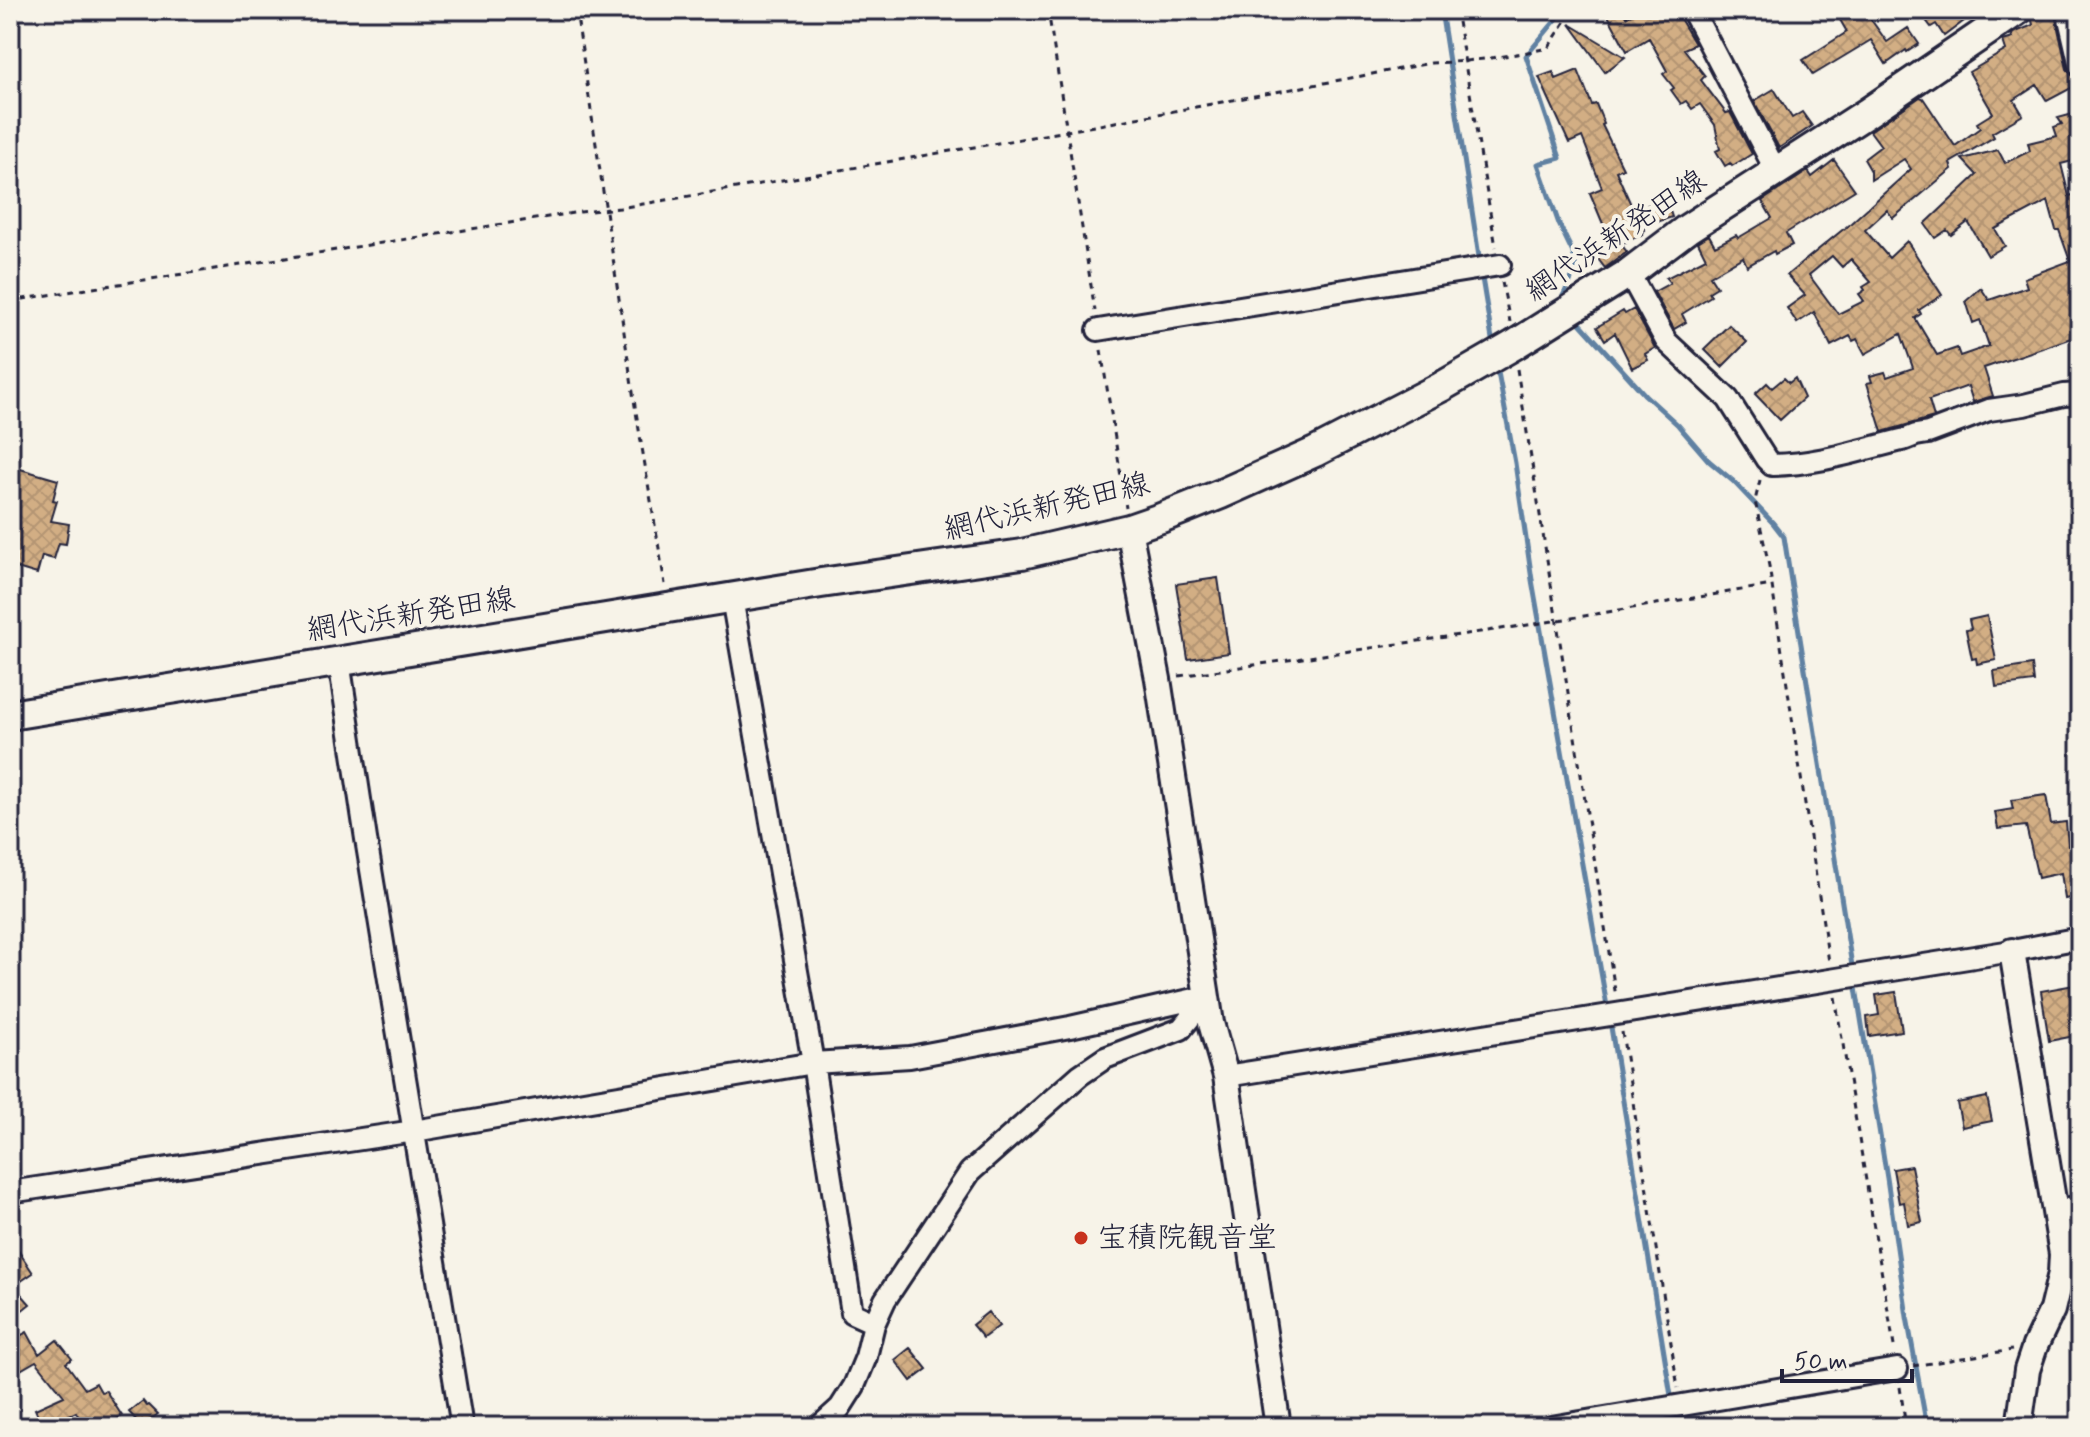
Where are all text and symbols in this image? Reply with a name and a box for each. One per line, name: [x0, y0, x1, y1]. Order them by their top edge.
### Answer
street label: 網代浜新発田線: [1518, 161, 1714, 311]
street label: 網代浜新発田線: [940, 464, 1154, 550]
street label: 網代浜新発田線: [304, 579, 518, 651]
place label: 宝積院観音堂: [1097, 1219, 1277, 1258]
marker: 宝積院観音堂: [1072, 1229, 1090, 1247]
scale bar: [1782, 1333, 1912, 1383]
text: 50 m: [1794, 1347, 1848, 1378]

